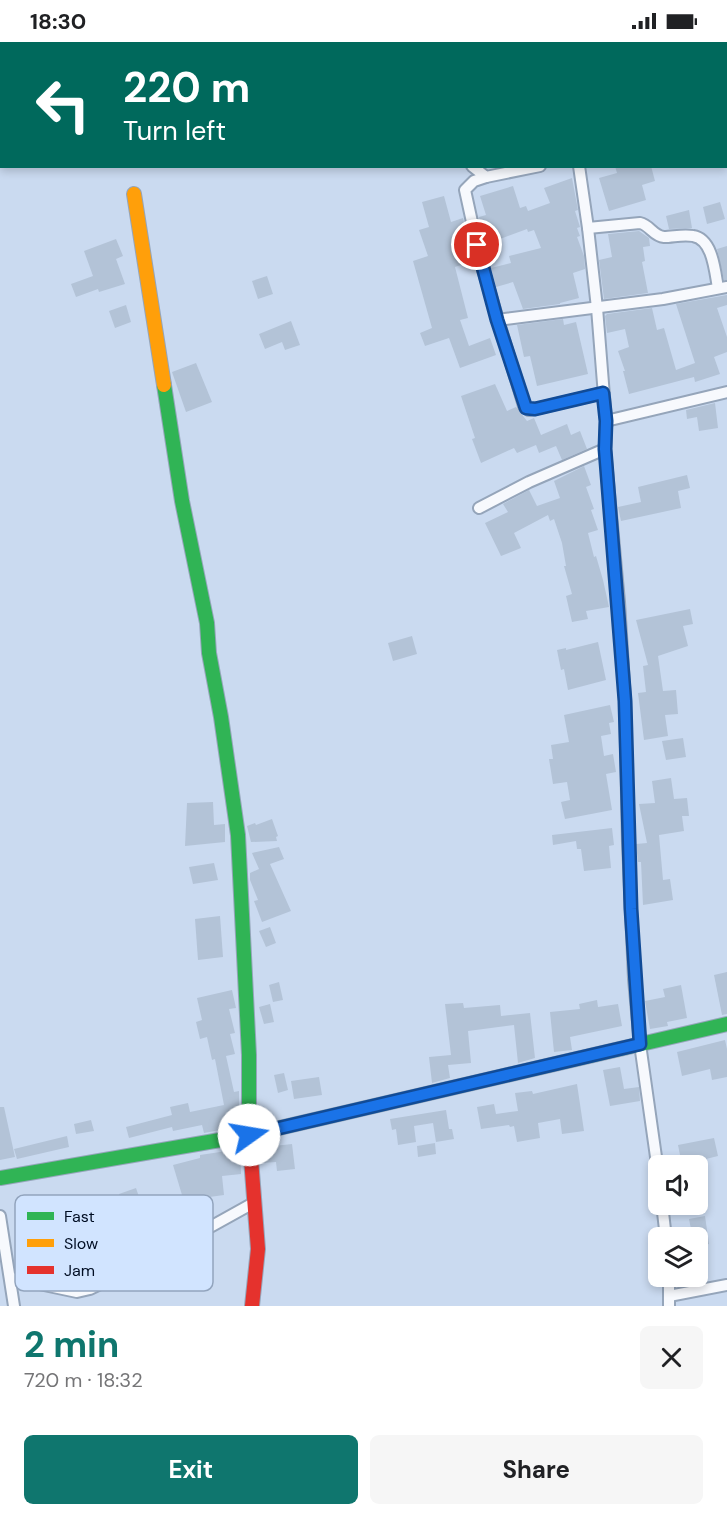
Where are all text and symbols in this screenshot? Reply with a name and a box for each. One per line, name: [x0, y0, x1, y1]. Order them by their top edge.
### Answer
text: 18:30: [30, 7, 86, 36]
text: 220 m: [123, 60, 250, 115]
icon: left: [24, 66, 102, 144]
text: Turn left: [123, 113, 226, 148]
pin: [451, 219, 502, 270]
icon: arrive: [460, 228, 493, 261]
position arrow: [217, 1103, 281, 1167]
map controls: [648, 1155, 708, 1287]
button: sound: [648, 1155, 708, 1215]
legend: [15, 1195, 213, 1291]
text: Fast: [64, 1206, 95, 1227]
button: layers: [648, 1227, 708, 1287]
text: Slow: [64, 1233, 98, 1254]
text: Jam: [64, 1260, 95, 1281]
text: 2 min: [24, 1321, 119, 1368]
button: close: [640, 1326, 703, 1389]
text: 720 m · 18:32: [24, 1367, 143, 1393]
button: Exit: [24, 1435, 358, 1504]
button: Share: [370, 1435, 703, 1504]

